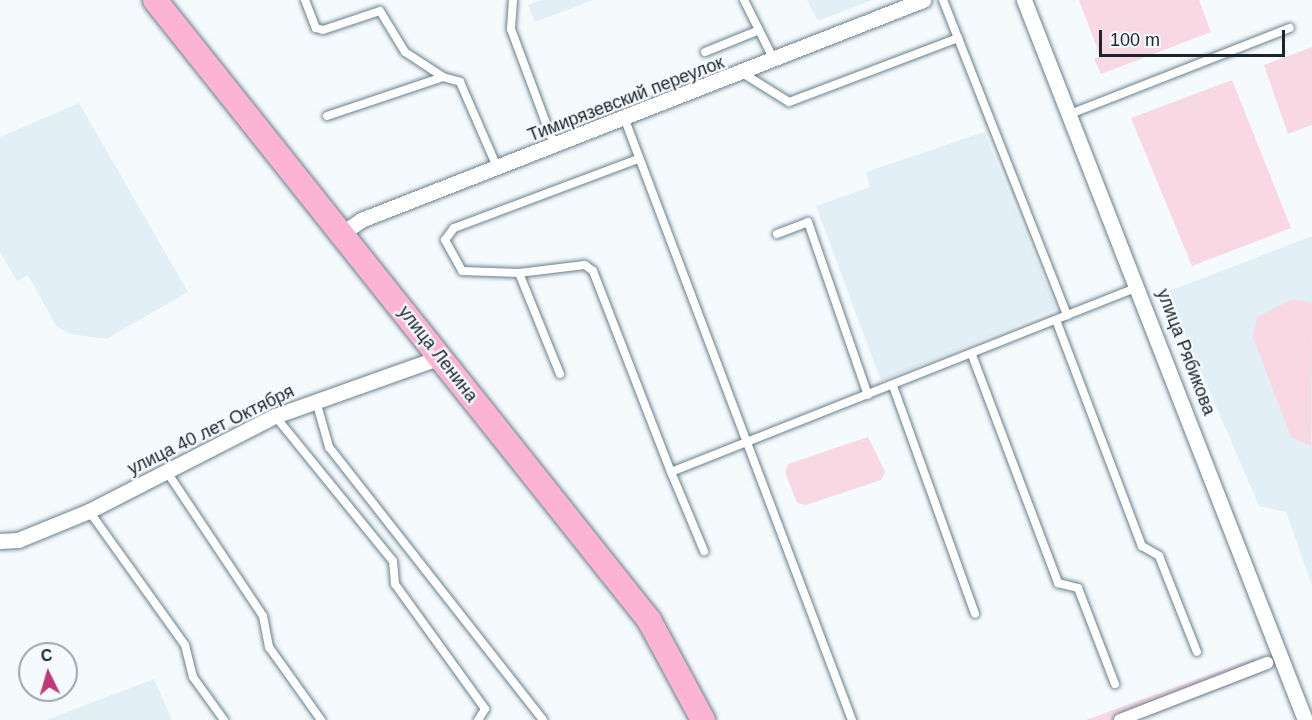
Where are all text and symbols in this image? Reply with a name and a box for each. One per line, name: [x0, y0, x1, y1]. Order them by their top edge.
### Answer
scale bar: [1102, 18, 1288, 56]
text: 100 m: [1110, 30, 1160, 50]
street label: Тимирязевский переулок: [525, 52, 727, 146]
street label: улица Рябикова: [1152, 286, 1220, 418]
street label: улица Ленина: [394, 302, 482, 406]
street label: улица 40 лет Октября: [124, 380, 298, 480]
north arrow: [18, 642, 78, 702]
text: С: [40, 647, 53, 665]

